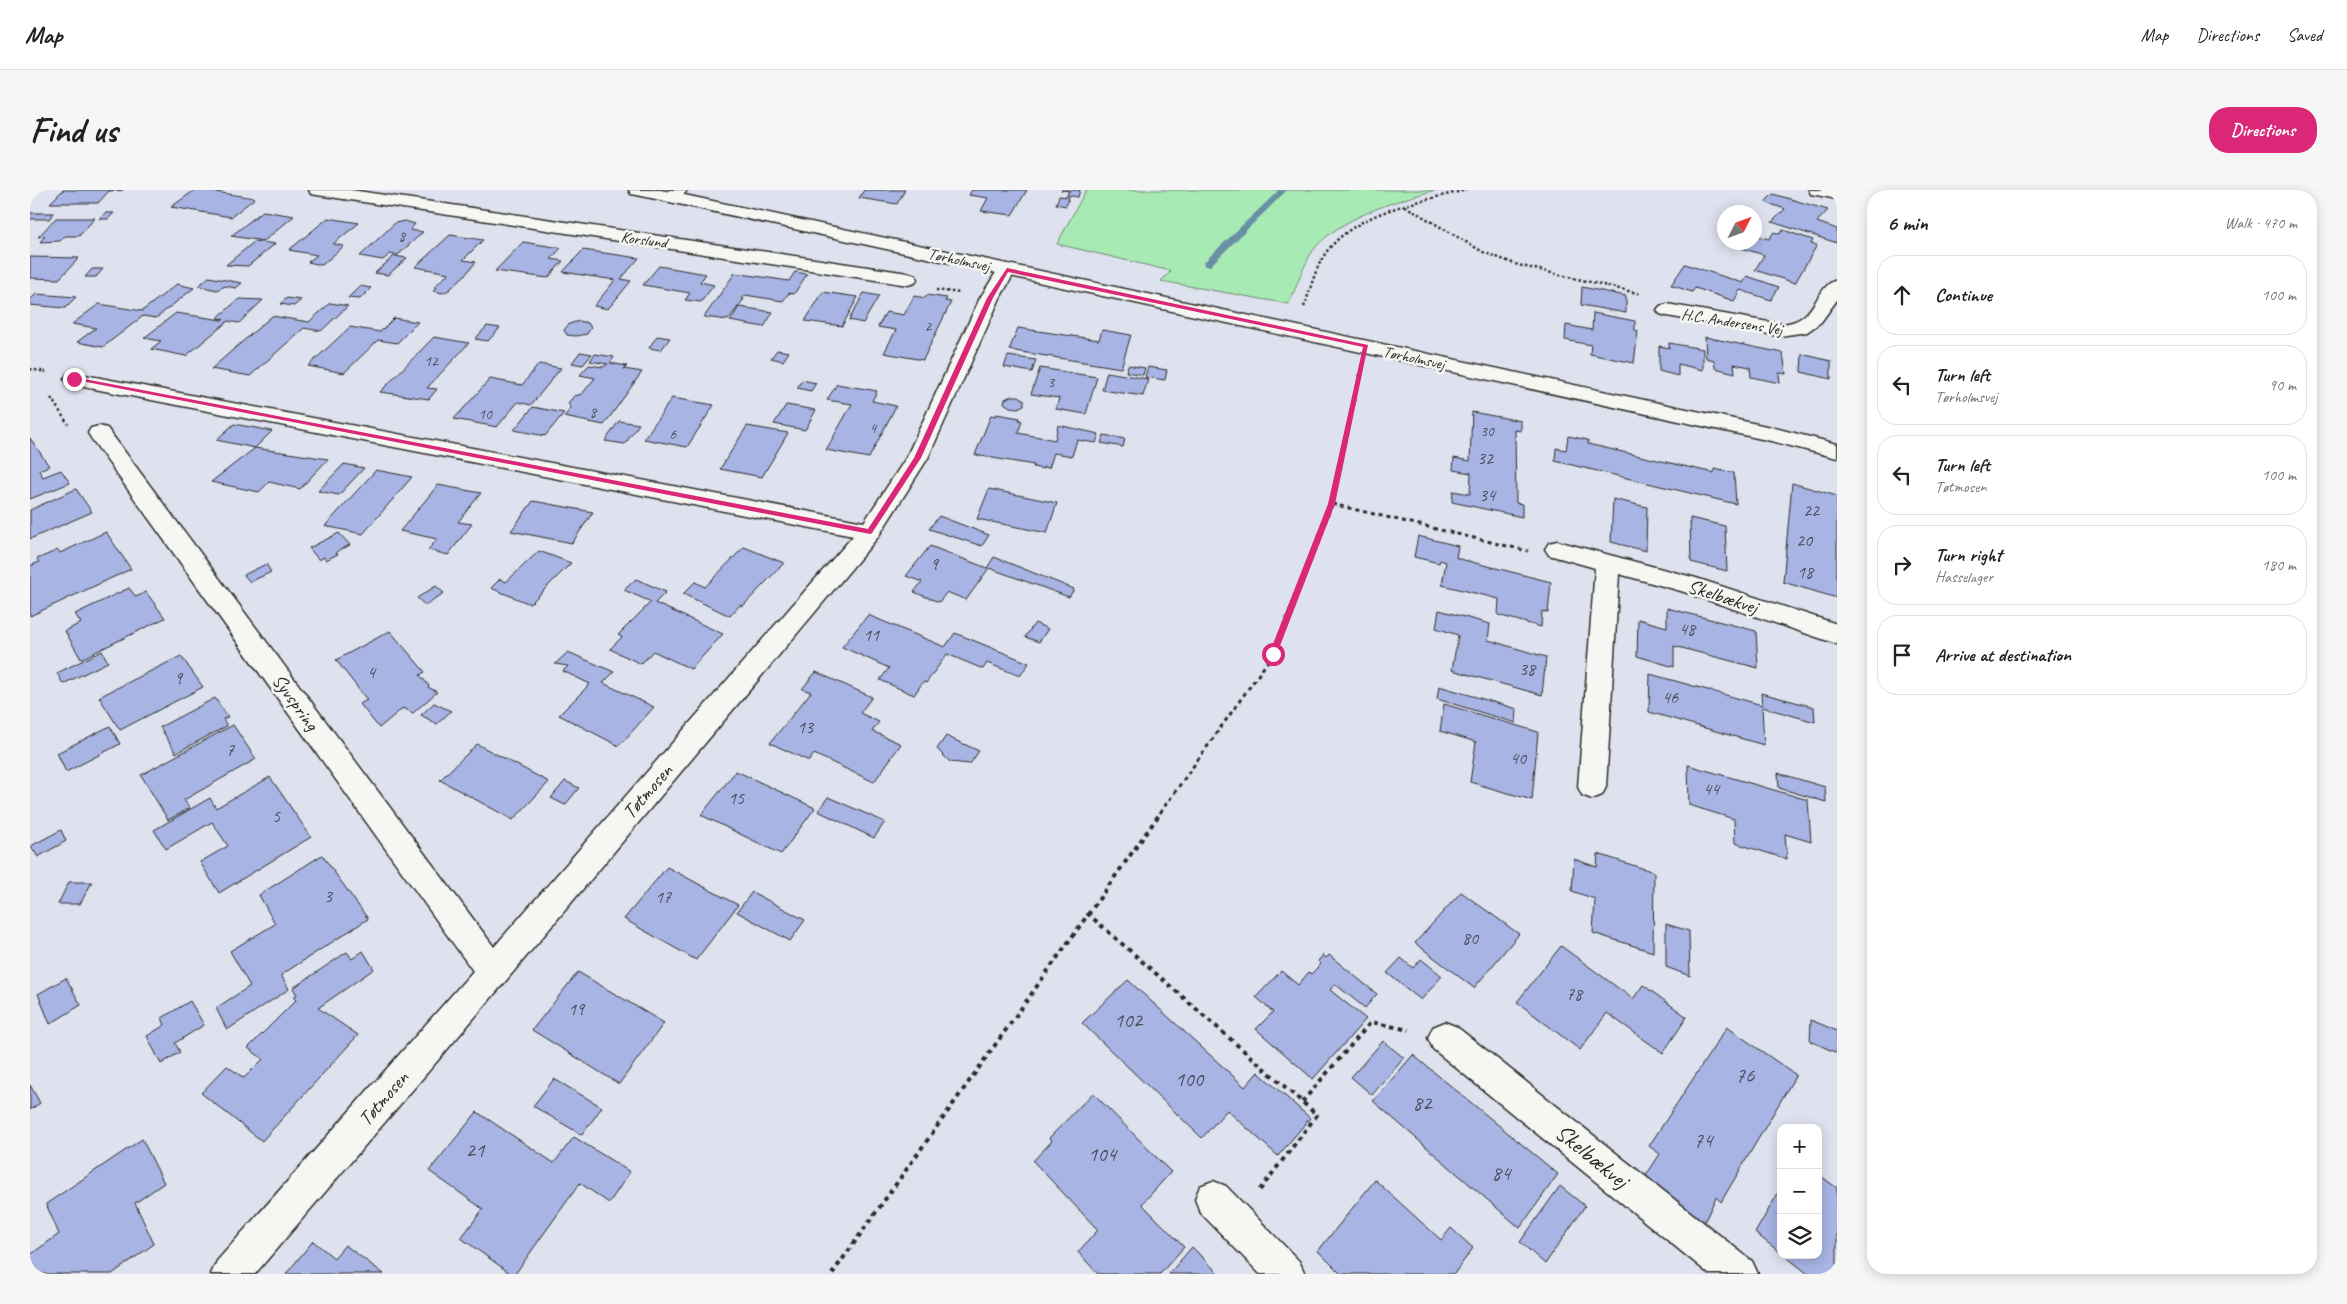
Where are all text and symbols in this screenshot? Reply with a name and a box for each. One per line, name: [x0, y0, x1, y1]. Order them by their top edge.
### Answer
text: Map: [25, 20, 62, 50]
text: Map: [2141, 24, 2168, 46]
text: Directions: [2196, 24, 2259, 46]
text: Saved: [2287, 24, 2322, 46]
button: Directions: [2209, 107, 2317, 153]
text: Find us: [30, 108, 117, 153]
north arrow: [1717, 205, 1762, 250]
text: 6 min: [1887, 210, 1928, 236]
text: Walk · 470 m: [2225, 213, 2297, 233]
house number: 8: [399, 227, 407, 246]
street label: Korslund: [620, 227, 671, 253]
street label: Tørholmsvej: [926, 244, 993, 277]
icon: ahead: [1888, 281, 1916, 309]
text: Continue: [1935, 283, 1992, 307]
text: 100 m: [2262, 285, 2296, 305]
street label: H.C. Andersens Vej: [1680, 304, 1786, 340]
house number: 2: [925, 317, 933, 336]
street label: Tørholmsvej: [1381, 342, 1448, 375]
house number: 12: [424, 352, 439, 371]
text: Turn left: [1935, 363, 1990, 387]
route end: [63, 368, 86, 391]
icon: left: [1888, 371, 1916, 399]
house number: 3: [1048, 373, 1056, 392]
text: 90 m: [2269, 375, 2296, 395]
text: Tørholmsvej: [1935, 387, 1998, 407]
house number: 8: [590, 403, 598, 422]
house number: 10: [478, 405, 493, 424]
house number: 4: [870, 419, 878, 438]
house number: 30: [1480, 422, 1495, 441]
house number: 6: [670, 425, 678, 444]
house number: 32: [1477, 447, 1495, 469]
text: Turn left: [1935, 453, 1990, 477]
icon: left: [1888, 461, 1916, 489]
text: 100 m: [2262, 465, 2296, 485]
text: Tøtmosen: [1935, 477, 1987, 497]
house number: 34: [1479, 484, 1497, 506]
house number: 22: [1803, 499, 1821, 521]
house number: 20: [1796, 529, 1814, 551]
text: Turn right: [1935, 543, 2002, 567]
icon: right: [1888, 551, 1916, 579]
house number: 9: [930, 553, 940, 575]
text: 180 m: [2262, 555, 2296, 575]
house number: 18: [1797, 561, 1815, 583]
text: Hasselager: [1935, 567, 1993, 587]
street label: Skelbækvej: [1685, 573, 1763, 620]
house number: 48: [1679, 618, 1697, 640]
house number: 11: [863, 624, 880, 646]
icon: arrive: [1888, 641, 1916, 669]
route start: [1262, 643, 1285, 666]
text: Arrive at destination: [1935, 643, 2071, 667]
house number: 38: [1519, 658, 1537, 680]
house number: 4: [367, 661, 377, 683]
house number: 9: [174, 667, 184, 689]
street label: Syvspring: [267, 669, 325, 736]
house number: 46: [1662, 686, 1679, 708]
house number: 13: [797, 716, 815, 738]
house number: 7: [226, 739, 235, 761]
house number: 40: [1510, 747, 1528, 769]
street label: Tøtmosen: [617, 758, 679, 824]
house number: 44: [1703, 778, 1721, 800]
house number: 15: [728, 787, 745, 809]
house number: 5: [272, 805, 281, 827]
house number: 3: [324, 885, 334, 907]
house number: 17: [655, 886, 672, 908]
house number: 80: [1462, 927, 1480, 949]
house number: 78: [1566, 983, 1584, 1005]
house number: 19: [568, 998, 586, 1020]
house number: 102: [1114, 1007, 1144, 1033]
house number: 76: [1736, 1062, 1755, 1088]
street label: Tøtmosen: [353, 1065, 415, 1131]
house number: 100: [1175, 1066, 1205, 1092]
house number: 82: [1413, 1090, 1433, 1116]
street label: Skelbækvej: [1549, 1117, 1637, 1197]
map controls: [1777, 1124, 1822, 1259]
button: +: [1777, 1124, 1822, 1169]
house number: 74: [1694, 1127, 1715, 1153]
house number: 21: [466, 1137, 486, 1163]
house number: 104: [1088, 1141, 1119, 1167]
house number: 84: [1492, 1160, 1513, 1186]
button: −: [1777, 1169, 1822, 1214]
button: layers: [1777, 1214, 1822, 1259]

